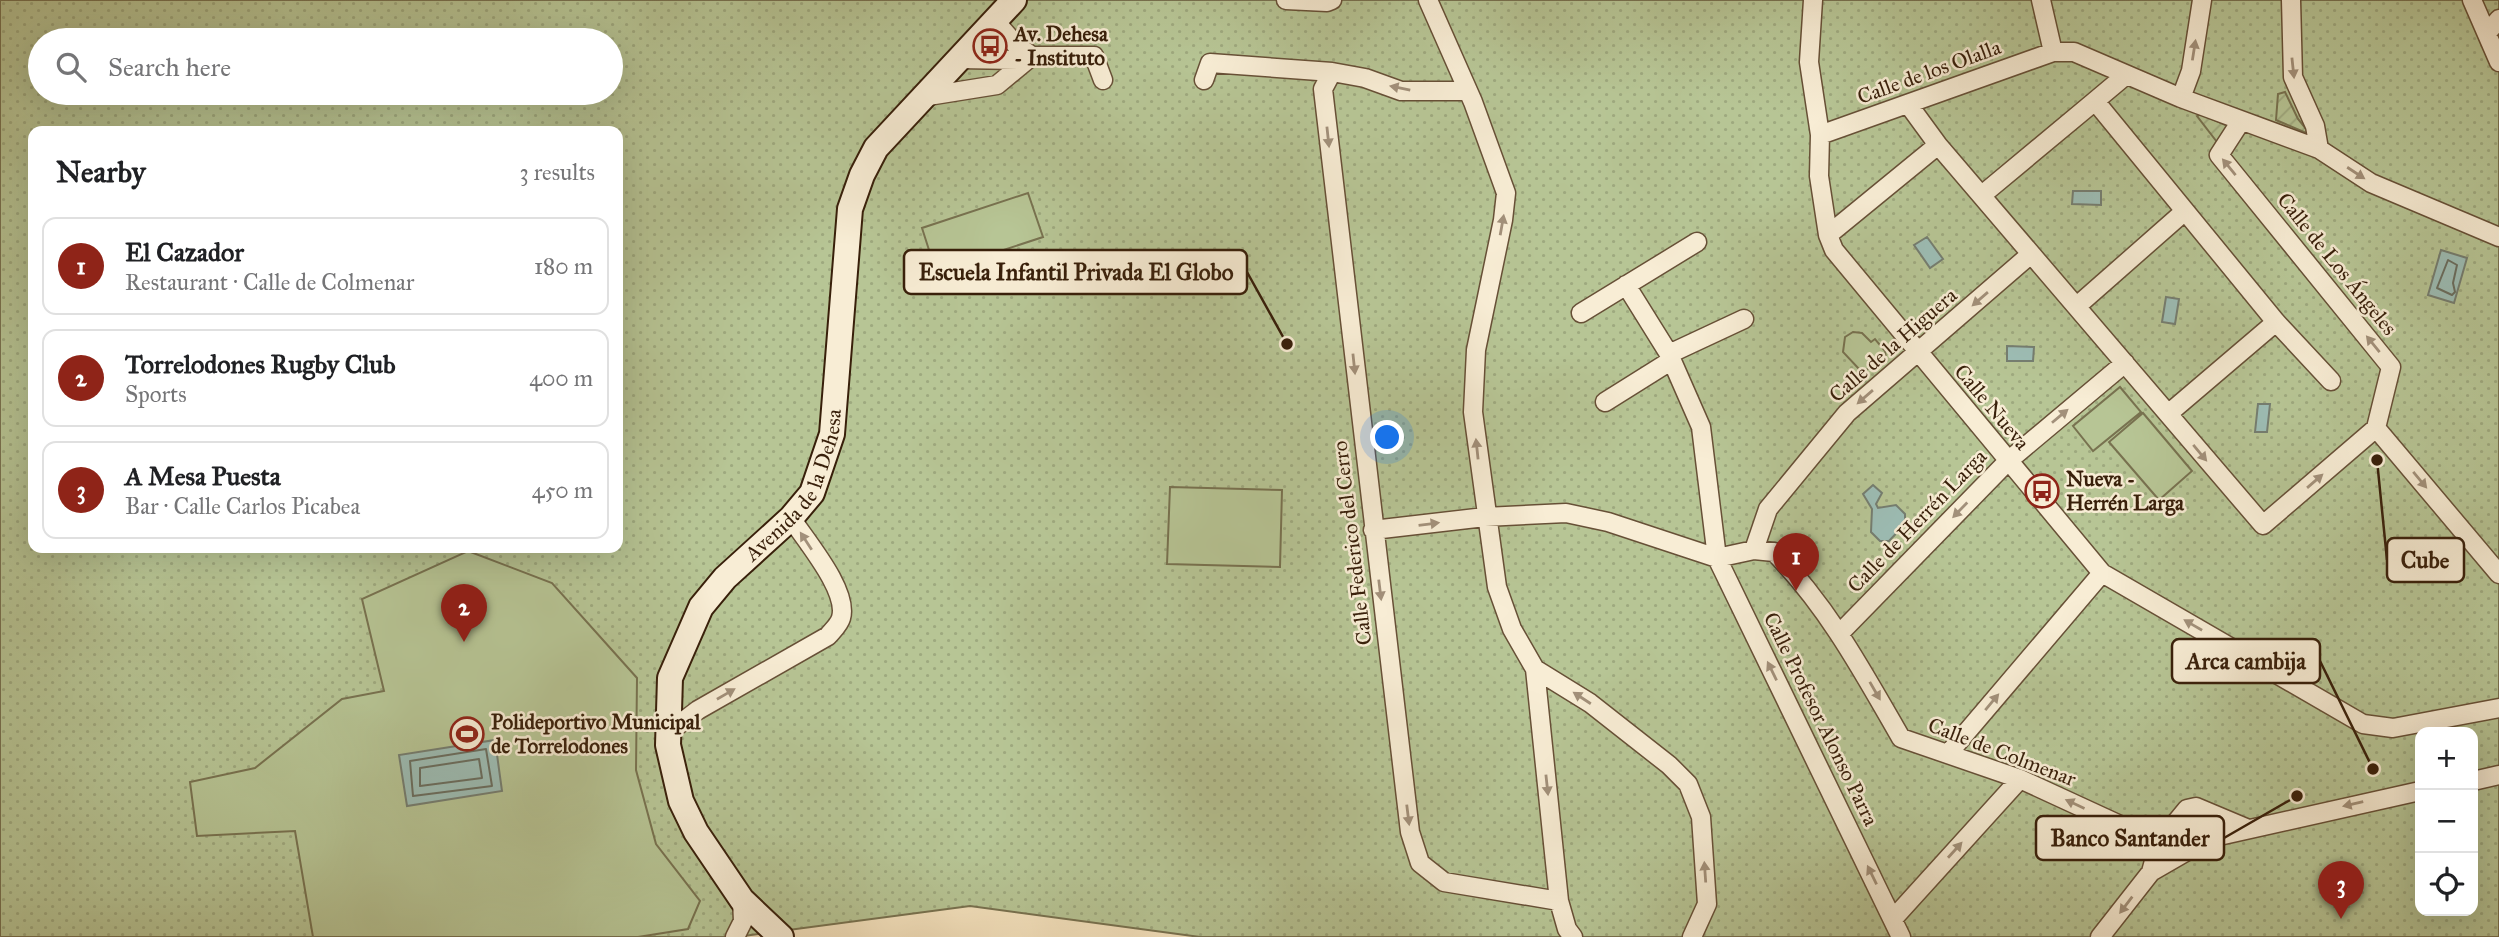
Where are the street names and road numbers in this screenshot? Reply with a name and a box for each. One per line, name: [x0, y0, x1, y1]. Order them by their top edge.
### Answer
street label: Calle de los Olalla: [1854, 34, 2004, 110]
street label: Calle de Los Ángeles: [2271, 187, 2403, 341]
street label: Calle de la Higuera: [1824, 282, 1962, 408]
street label: Calle Nueva: [1949, 359, 2035, 455]
street label: Avenida de la Dehesa: [739, 408, 847, 567]
street label: Calle Federico del Cerro: [1327, 439, 1377, 647]
street label: Calle de Herrén Larga: [1842, 444, 1992, 598]
street label: Calle Profesor Alonso Parra: [1758, 608, 1884, 830]
street label: Calle de Colmenar: [1924, 712, 2080, 792]

